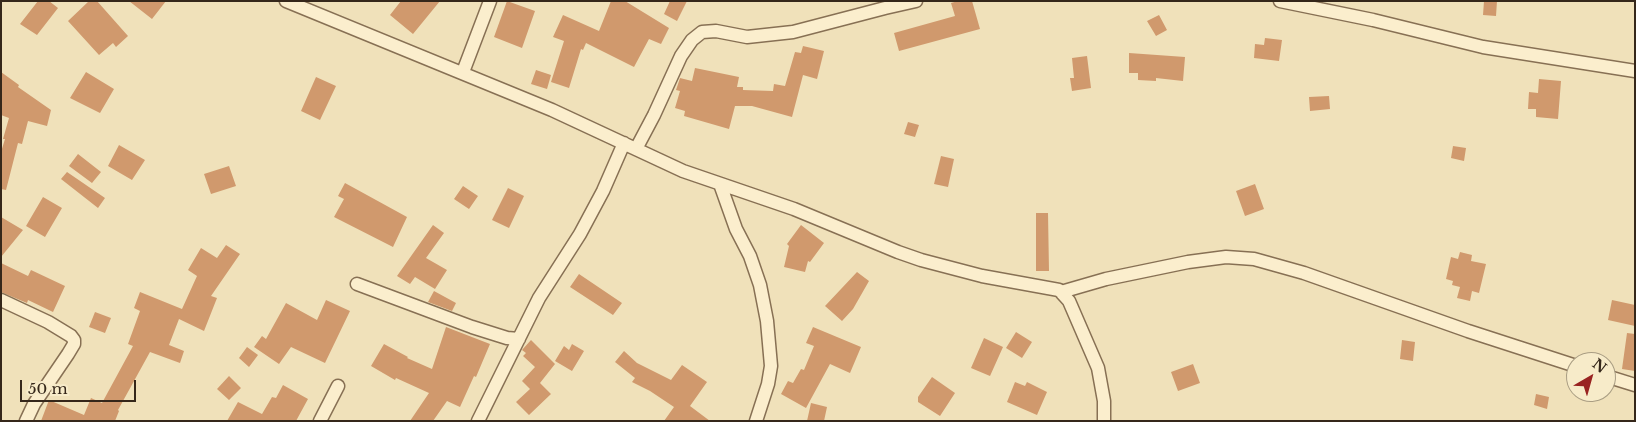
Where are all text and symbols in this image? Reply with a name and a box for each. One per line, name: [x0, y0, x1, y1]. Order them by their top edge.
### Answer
north arrow: [1566, 352, 1616, 402]
text: N: [1589, 355, 1610, 377]
scale bar: [22, 370, 139, 402]
text: 50 m: [28, 379, 68, 398]

